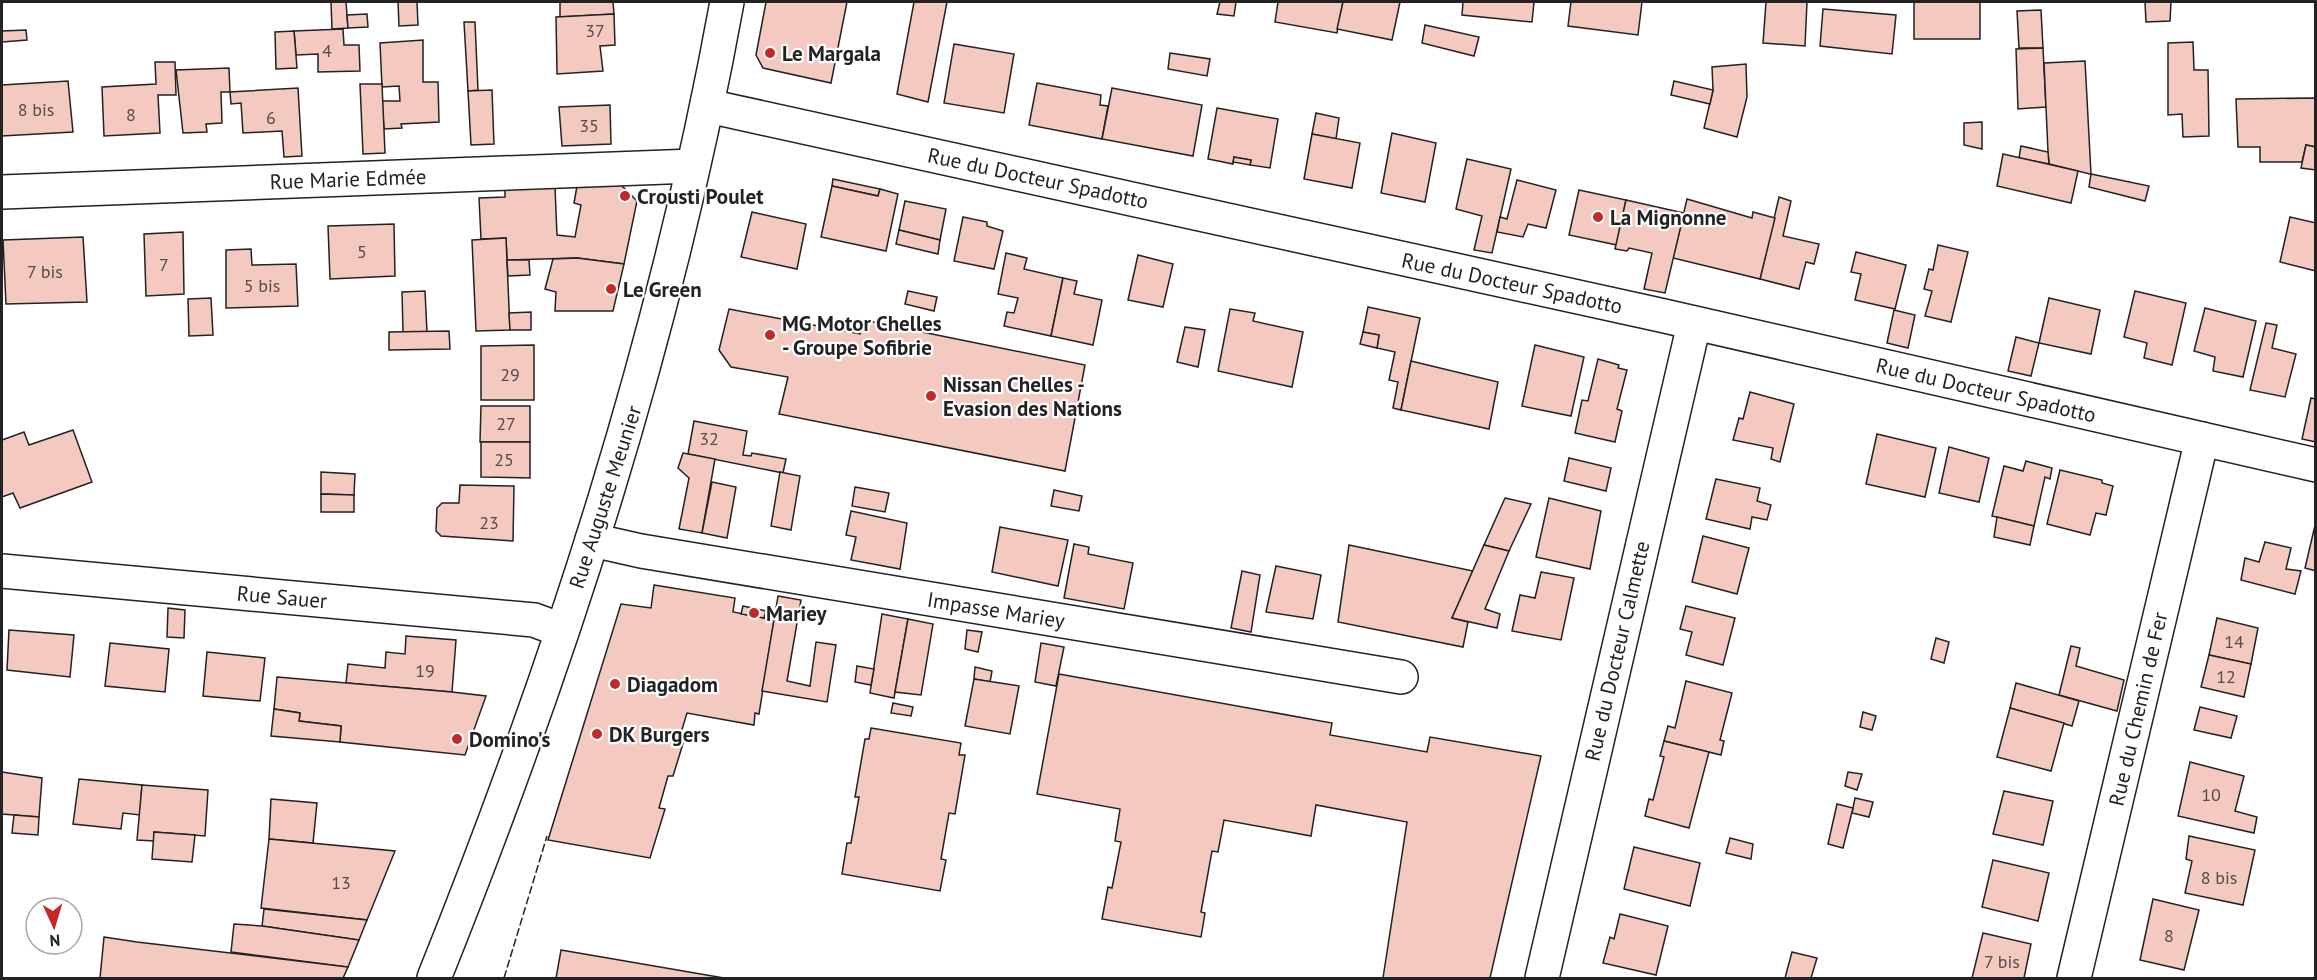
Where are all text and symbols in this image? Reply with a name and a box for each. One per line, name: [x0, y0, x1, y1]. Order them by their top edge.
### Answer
house number: 37: [585, 19, 605, 42]
house number: 4: [322, 39, 332, 62]
place label: Le Margala: [782, 40, 881, 67]
marker: Le Margala: [763, 46, 777, 60]
house number: 8 bis: [18, 98, 54, 121]
house number: 8: [126, 103, 136, 126]
house number: 6: [266, 106, 276, 129]
house number: 35: [579, 114, 599, 137]
street label: Rue du Docteur Spadotto: [925, 141, 1151, 215]
street label: Rue Marie Edmée: [269, 163, 427, 195]
place label: Crousti Poulet: [637, 183, 764, 210]
marker: Crousti Poulet: [618, 189, 632, 203]
place label: La Mignonne: [1610, 204, 1727, 231]
marker: La Mignonne: [1591, 210, 1605, 224]
house number: 5: [357, 240, 367, 263]
street label: Rue du Docteur Spadotto: [1399, 246, 1625, 320]
house number: 7: [159, 253, 169, 276]
house number: 7 bis: [27, 260, 63, 283]
house number: 5 bis: [244, 274, 280, 297]
place label: Le Green: [623, 276, 702, 303]
marker: Le Green: [604, 282, 618, 296]
place label: MG Motor Chelles - Groupe Sofibrie: [782, 310, 942, 361]
marker: MG Motor Chelles - Groupe Sofibrie: [763, 328, 777, 342]
street label: Rue du Docteur Spadotto: [1873, 352, 2099, 428]
house number: 29: [500, 363, 520, 386]
place label: Nissan Chelles - Evasion des Nations: [943, 371, 1122, 422]
marker: Nissan Chelles - Evasion des Nations: [924, 389, 938, 403]
street label: Rue Auguste Meunier: [563, 402, 647, 592]
house number: 27: [496, 412, 516, 435]
house number: 32: [699, 427, 719, 450]
house number: 25: [494, 448, 514, 471]
house number: 23: [479, 511, 499, 534]
street label: Rue du Docteur Calmette: [1579, 538, 1655, 764]
street label: Rue Sauer: [236, 580, 328, 614]
street label: Impasse Mariey: [925, 586, 1067, 634]
place label: Mariey: [766, 600, 828, 627]
marker: Mariey: [747, 606, 761, 620]
street label: Rue du Chemin de Fer: [2103, 609, 2173, 809]
house number: 14: [2224, 630, 2244, 653]
house number: 19: [415, 659, 435, 682]
house number: 12: [2216, 665, 2236, 688]
place label: Diagadom: [627, 671, 718, 698]
marker: Diagadom: [608, 677, 622, 691]
place label: DK Burgers: [609, 721, 710, 748]
place label: Domino's: [469, 726, 550, 753]
marker: DK Burgers: [590, 727, 604, 741]
marker: Domino's: [450, 732, 464, 746]
house number: 10: [2201, 783, 2221, 806]
house number: 8 bis: [2201, 866, 2237, 889]
house number: 13: [331, 871, 351, 894]
north arrow: [24, 896, 84, 956]
house number: 8: [2164, 924, 2174, 947]
text: N: [49, 931, 61, 951]
house number: 7 bis: [1984, 950, 2020, 973]

